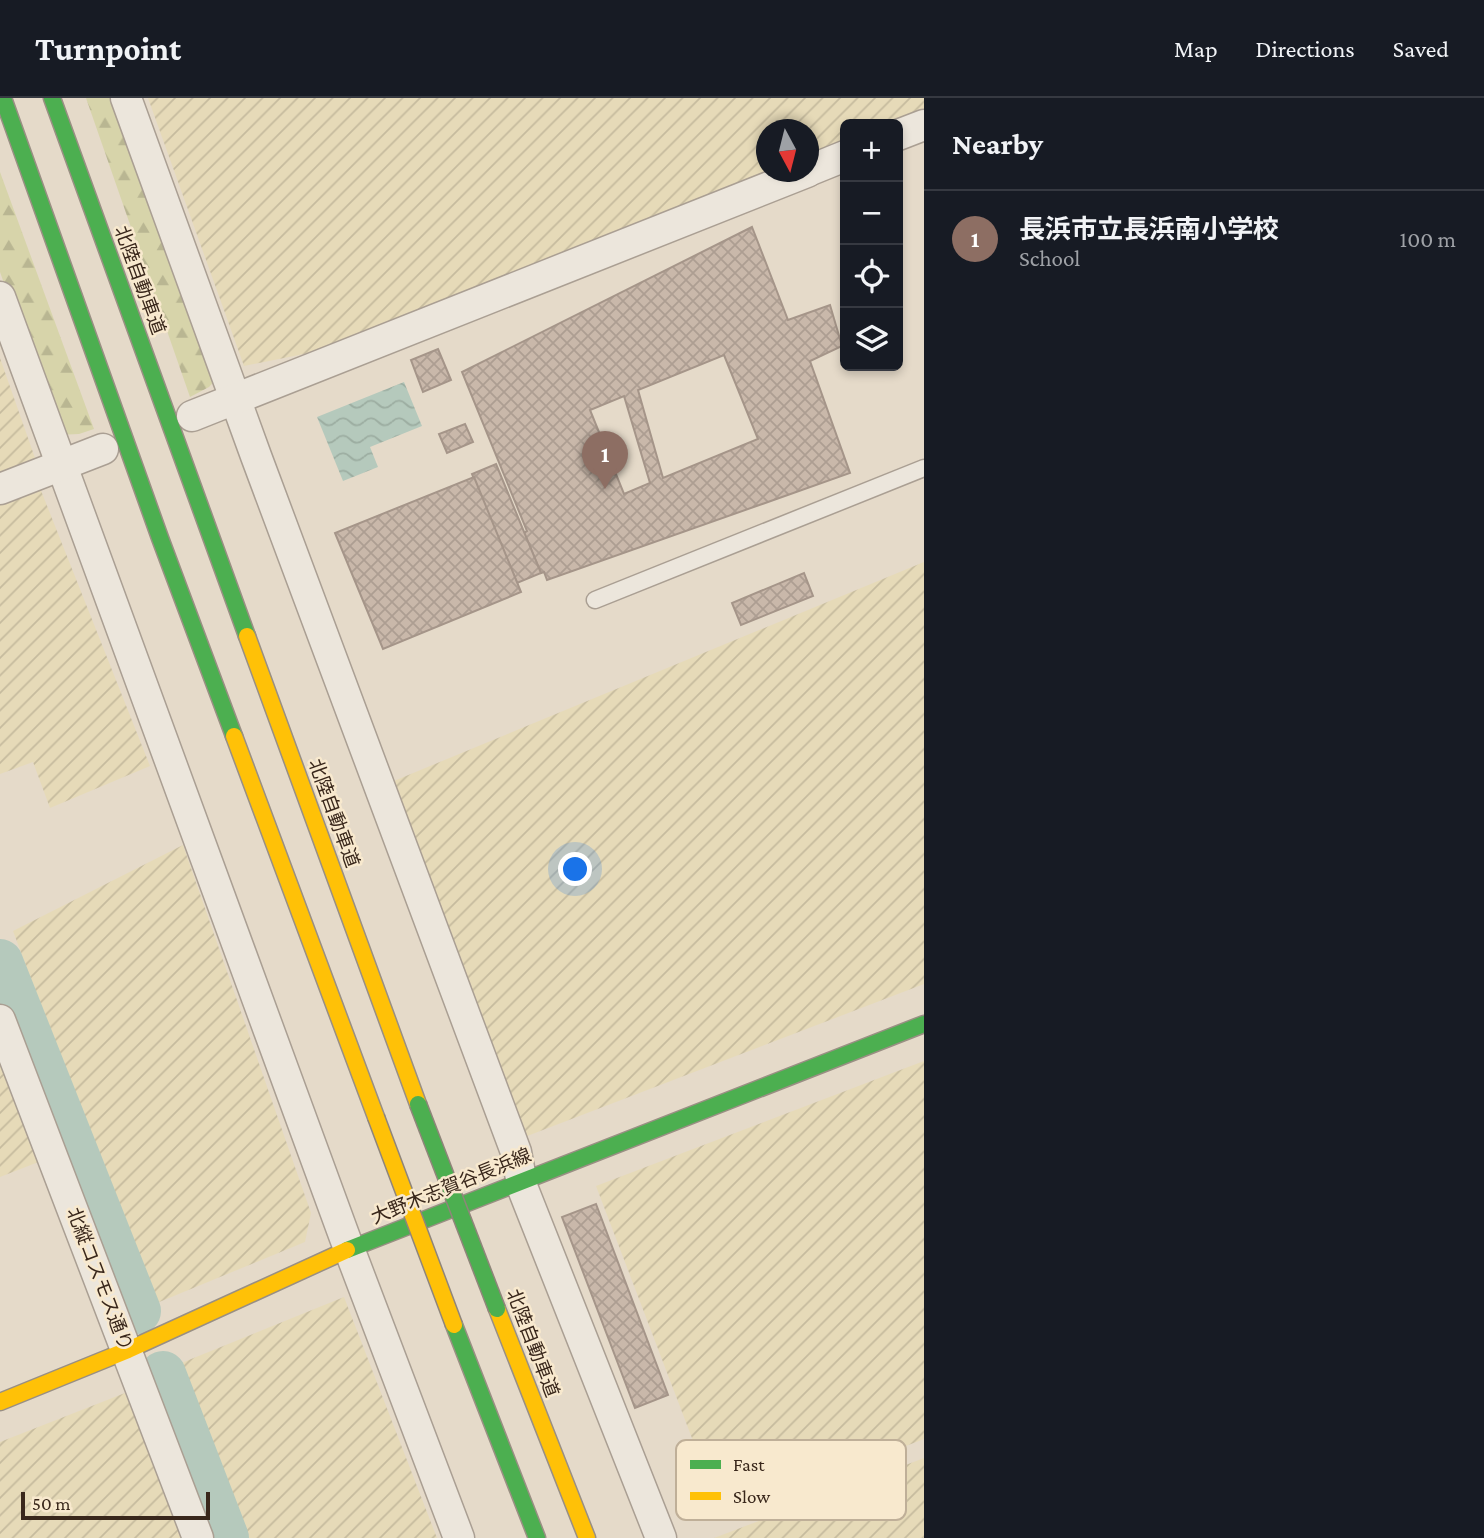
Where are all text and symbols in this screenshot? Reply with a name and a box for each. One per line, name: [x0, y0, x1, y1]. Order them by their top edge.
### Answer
text: Turnpoint: [35, 30, 181, 67]
text: Map: [1174, 35, 1218, 62]
text: Directions: [1256, 35, 1355, 62]
text: Saved: [1393, 35, 1449, 62]
north arrow: [756, 119, 819, 182]
map controls: [840, 119, 903, 371]
button: +: [840, 119, 903, 182]
text: Nearby: [952, 127, 1043, 160]
button: −: [840, 182, 903, 245]
text: 長浜市立長浜南小学校: [1019, 215, 1279, 244]
street label: 北陸自動車道: [111, 223, 169, 337]
text: 1: [971, 226, 979, 252]
text: 100 m: [1400, 226, 1456, 252]
button: locate: [840, 245, 903, 308]
text: School: [1019, 245, 1080, 271]
button: layers: [840, 308, 903, 371]
pin: 1: [582, 431, 628, 489]
street label: 北陸自動車道: [305, 756, 363, 870]
your location: [558, 852, 592, 886]
street label: 大野木志賀谷長浜線: [368, 1144, 534, 1228]
street label: 北縦コスモス通り: [63, 1204, 137, 1354]
street label: 北陸自動車道: [503, 1286, 563, 1400]
legend: [676, 1440, 906, 1520]
text: Fast: [733, 1454, 765, 1475]
text: Slow: [733, 1486, 770, 1507]
scale bar: [21, 1489, 210, 1521]
text: 50 m: [32, 1493, 71, 1514]

